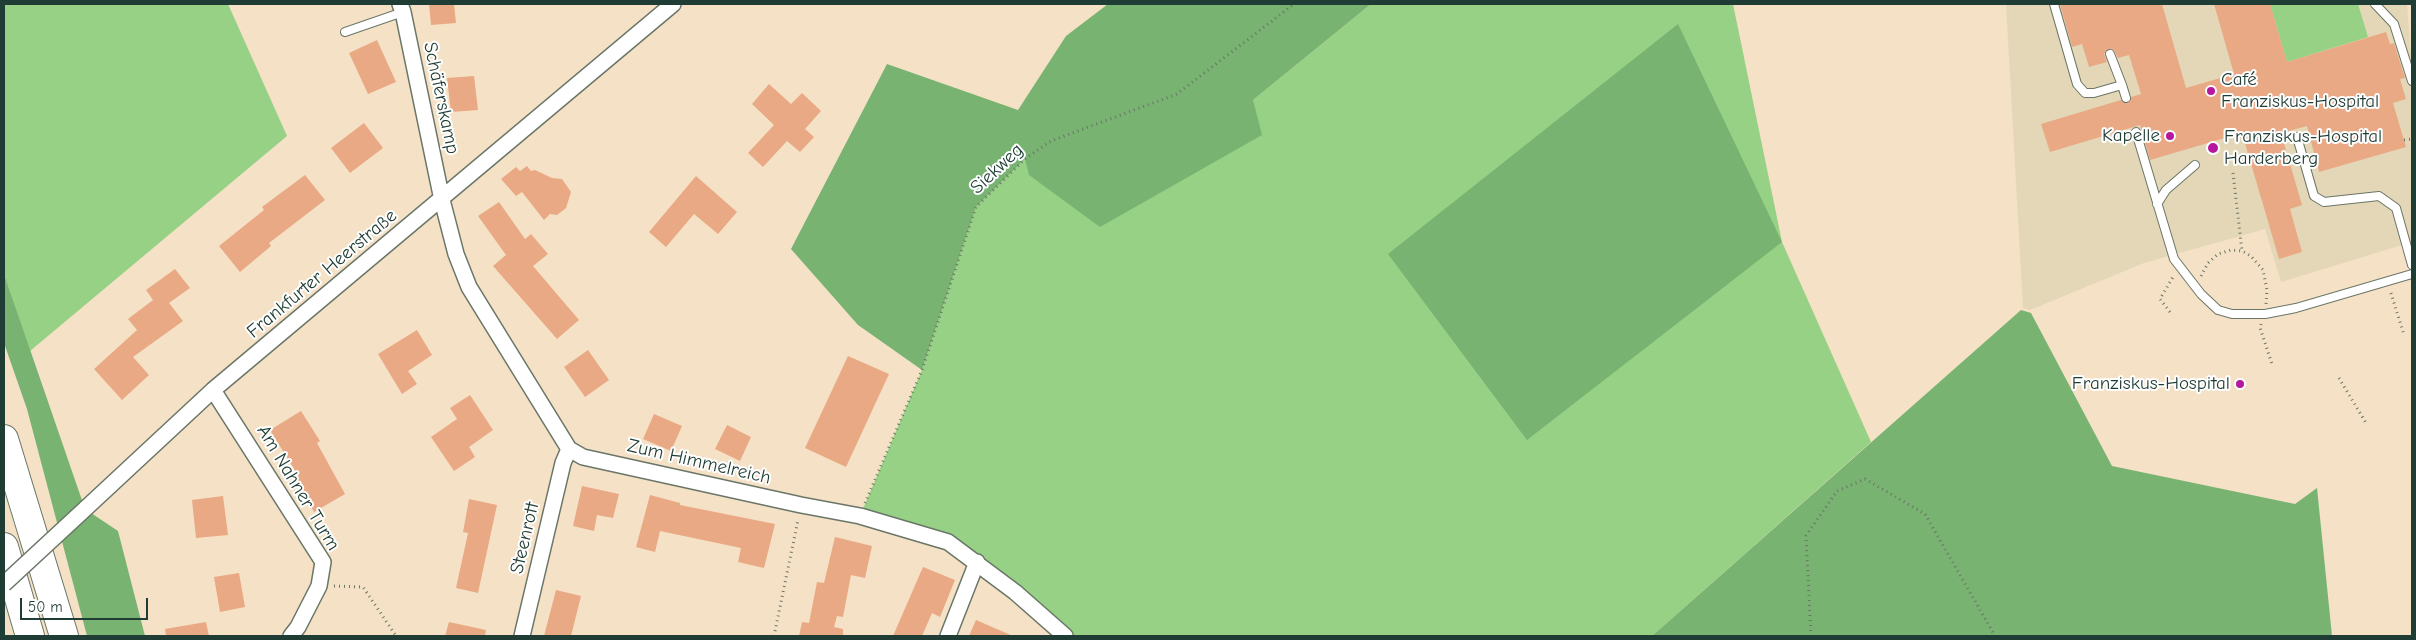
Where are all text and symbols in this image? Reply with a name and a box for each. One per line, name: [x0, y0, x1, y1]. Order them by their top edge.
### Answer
street label: Schäferskamp: [418, 40, 464, 156]
place label: Café Franziskus-Hospital: [2221, 69, 2379, 113]
marker: Café Franziskus-Hospital: [2205, 85, 2217, 97]
place label: Kapelle: [2102, 125, 2160, 147]
place label: Franziskus-Hospital Harderberg: [2224, 126, 2382, 170]
marker: Kapelle: [2164, 130, 2176, 142]
street label: Siekweg: [966, 139, 1028, 199]
marker: Franziskus-Hospital Harderberg: [2206, 141, 2220, 155]
street label: Frankfurter Heerstraße: [242, 205, 402, 343]
place label: Franziskus-Hospital: [2072, 373, 2230, 395]
marker: Franziskus-Hospital: [2234, 378, 2246, 390]
street label: Am Nahner Turm: [252, 421, 344, 555]
street label: Zum Himmelreich: [625, 434, 773, 490]
street label: Steenrott: [506, 500, 544, 576]
scale bar: [22, 588, 150, 620]
text: 50 m: [28, 598, 63, 616]

